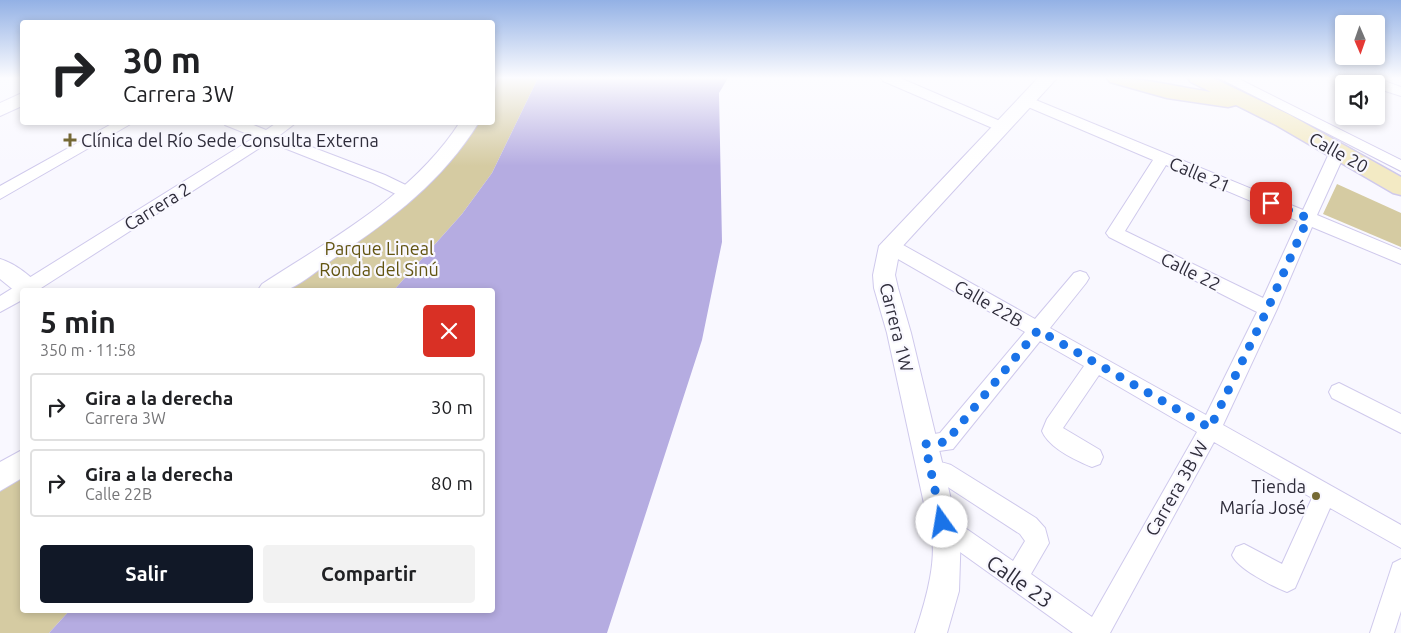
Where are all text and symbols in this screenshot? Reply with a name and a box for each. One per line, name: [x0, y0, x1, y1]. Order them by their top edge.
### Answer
north arrow: [1335, 15, 1385, 65]
map controls: [1335, 15, 1385, 125]
icon: right: [40, 40, 105, 105]
text: 30 m: [123, 40, 201, 80]
button: sound: [1335, 75, 1385, 125]
text: Carrera 3W: [123, 81, 234, 106]
street label: Calle 20: [1306, 128, 1372, 176]
place label: Clínica del Río Sede Consulta Externa: [81, 130, 379, 150]
marker: Clínica del Río Sede Consulta Externa: [63, 133, 77, 147]
street label: Calle 21: [1167, 152, 1233, 196]
street label: Carrera 2: [120, 178, 194, 234]
pin: [1250, 182, 1292, 224]
icon: arrive: [1257, 189, 1285, 217]
park label: Parque Lineal Ronda del Sinú: [319, 238, 439, 279]
street label: Calle 22: [1158, 248, 1224, 294]
street label: Calle 22B: [951, 275, 1027, 331]
street label: Carrera 1W: [876, 281, 918, 374]
text: 5 min: [40, 305, 116, 339]
button: close: [423, 305, 475, 357]
text: 350 m · 11:58: [40, 341, 136, 359]
text: Gira a la derecha: [85, 387, 233, 409]
icon: right: [42, 393, 70, 421]
text: 30 m: [431, 396, 473, 418]
text: Carrera 3W: [85, 409, 166, 427]
street label: Carrera 3B W: [1141, 437, 1211, 539]
text: Gira a la derecha: [85, 463, 233, 485]
icon: right: [42, 469, 70, 497]
text: 80 m: [431, 472, 473, 494]
place label: Tienda María José: [1219, 476, 1306, 517]
text: Calle 22B: [85, 485, 152, 503]
marker: Tienda María José: [1310, 490, 1322, 502]
position arrow: [915, 495, 967, 547]
button: Salir: [40, 545, 253, 603]
button: Compartir: [263, 545, 475, 603]
street label: Calle 23: [982, 550, 1058, 612]

